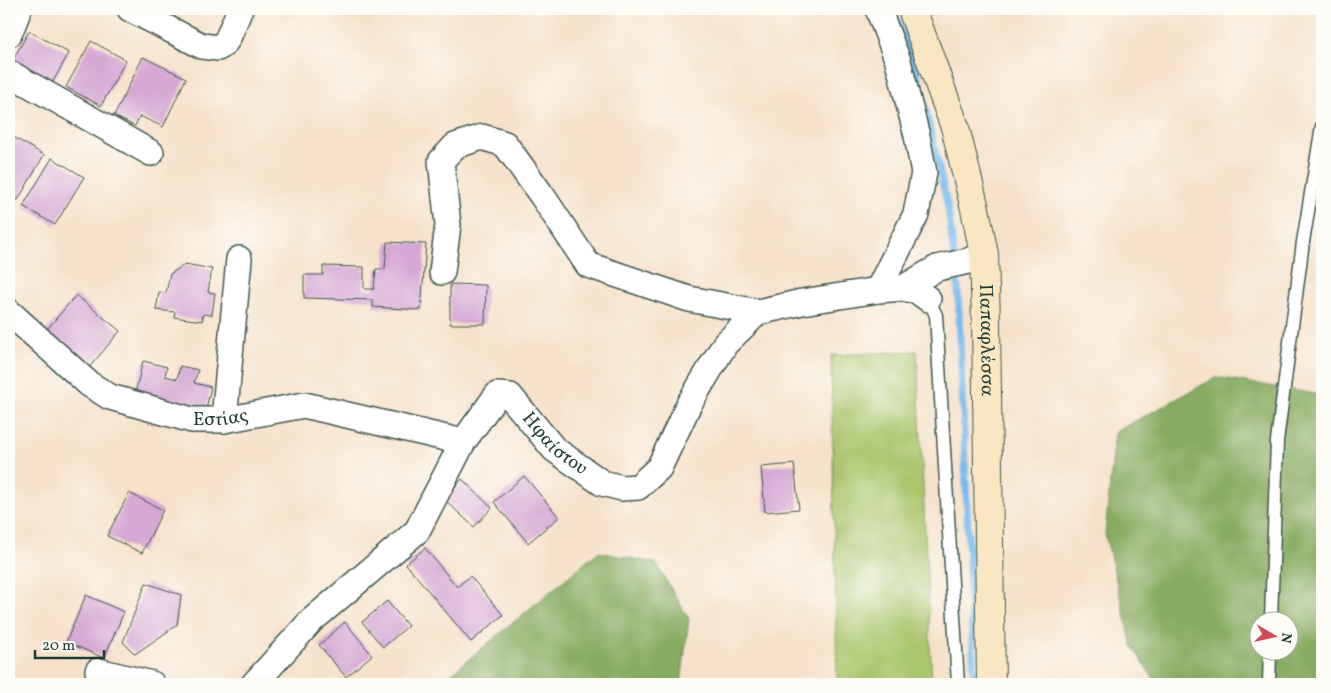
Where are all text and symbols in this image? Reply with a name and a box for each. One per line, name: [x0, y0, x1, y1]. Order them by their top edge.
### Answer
street label: Παπαφλέσσα: [972, 283, 1000, 397]
street label: Εστίας: [193, 403, 250, 433]
street label: Ηφαίστου: [516, 407, 593, 482]
north arrow: [1248, 610, 1298, 660]
scale bar: [35, 628, 104, 660]
text: N: [1275, 631, 1296, 644]
text: 20 m: [42, 636, 75, 657]

